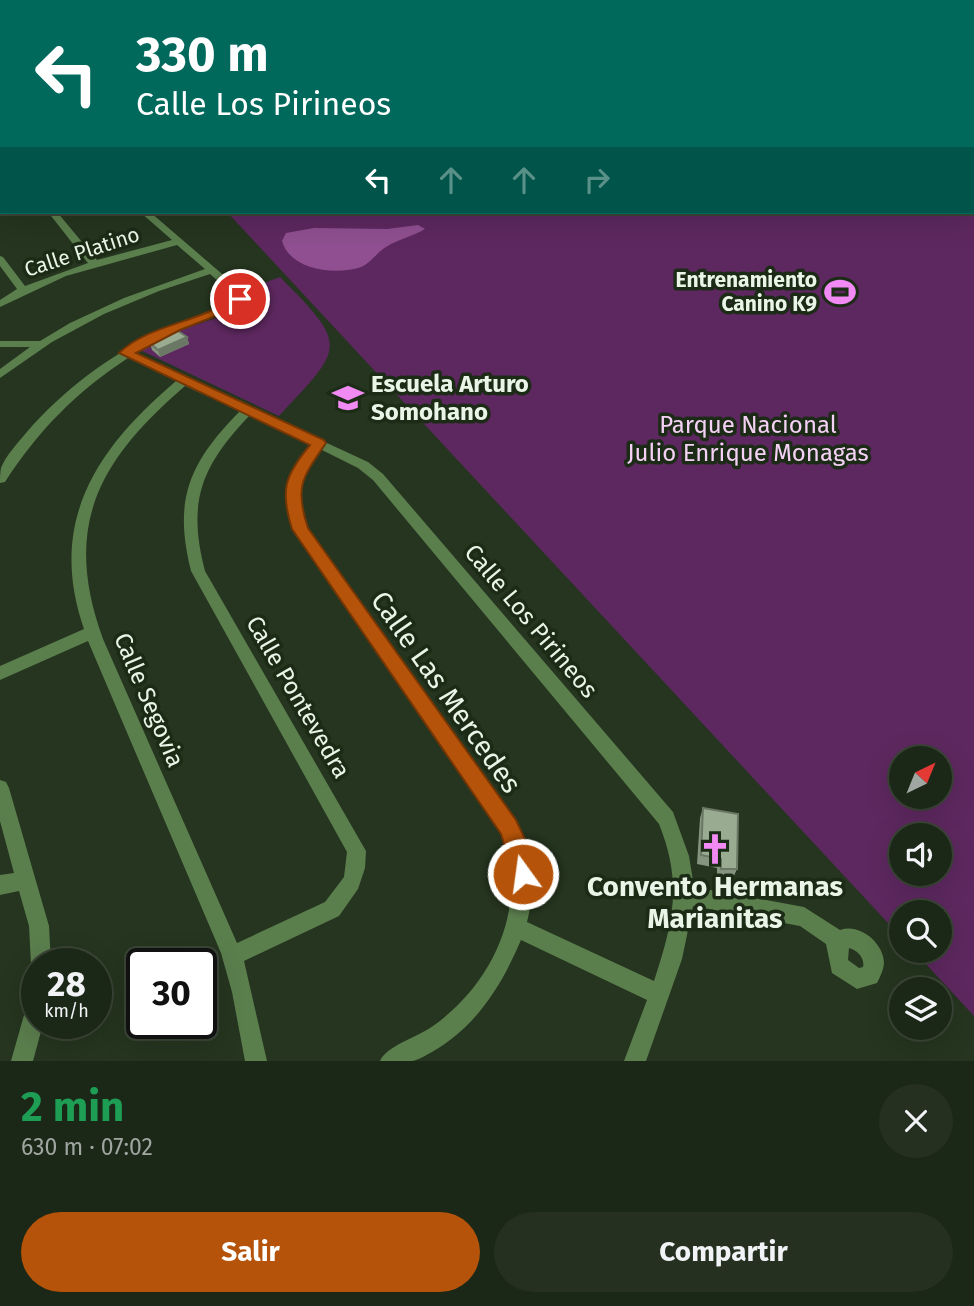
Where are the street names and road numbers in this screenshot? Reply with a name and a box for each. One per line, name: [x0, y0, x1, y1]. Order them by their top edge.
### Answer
street label: Calle Platino: [21, 221, 143, 283]
street label: Calle Los Pirineos: [459, 539, 603, 703]
street label: Calle Las Mercedes: [364, 585, 528, 799]
street label: Calle Pontevedra: [240, 611, 356, 783]
street label: Calle Segovia: [108, 629, 190, 771]

